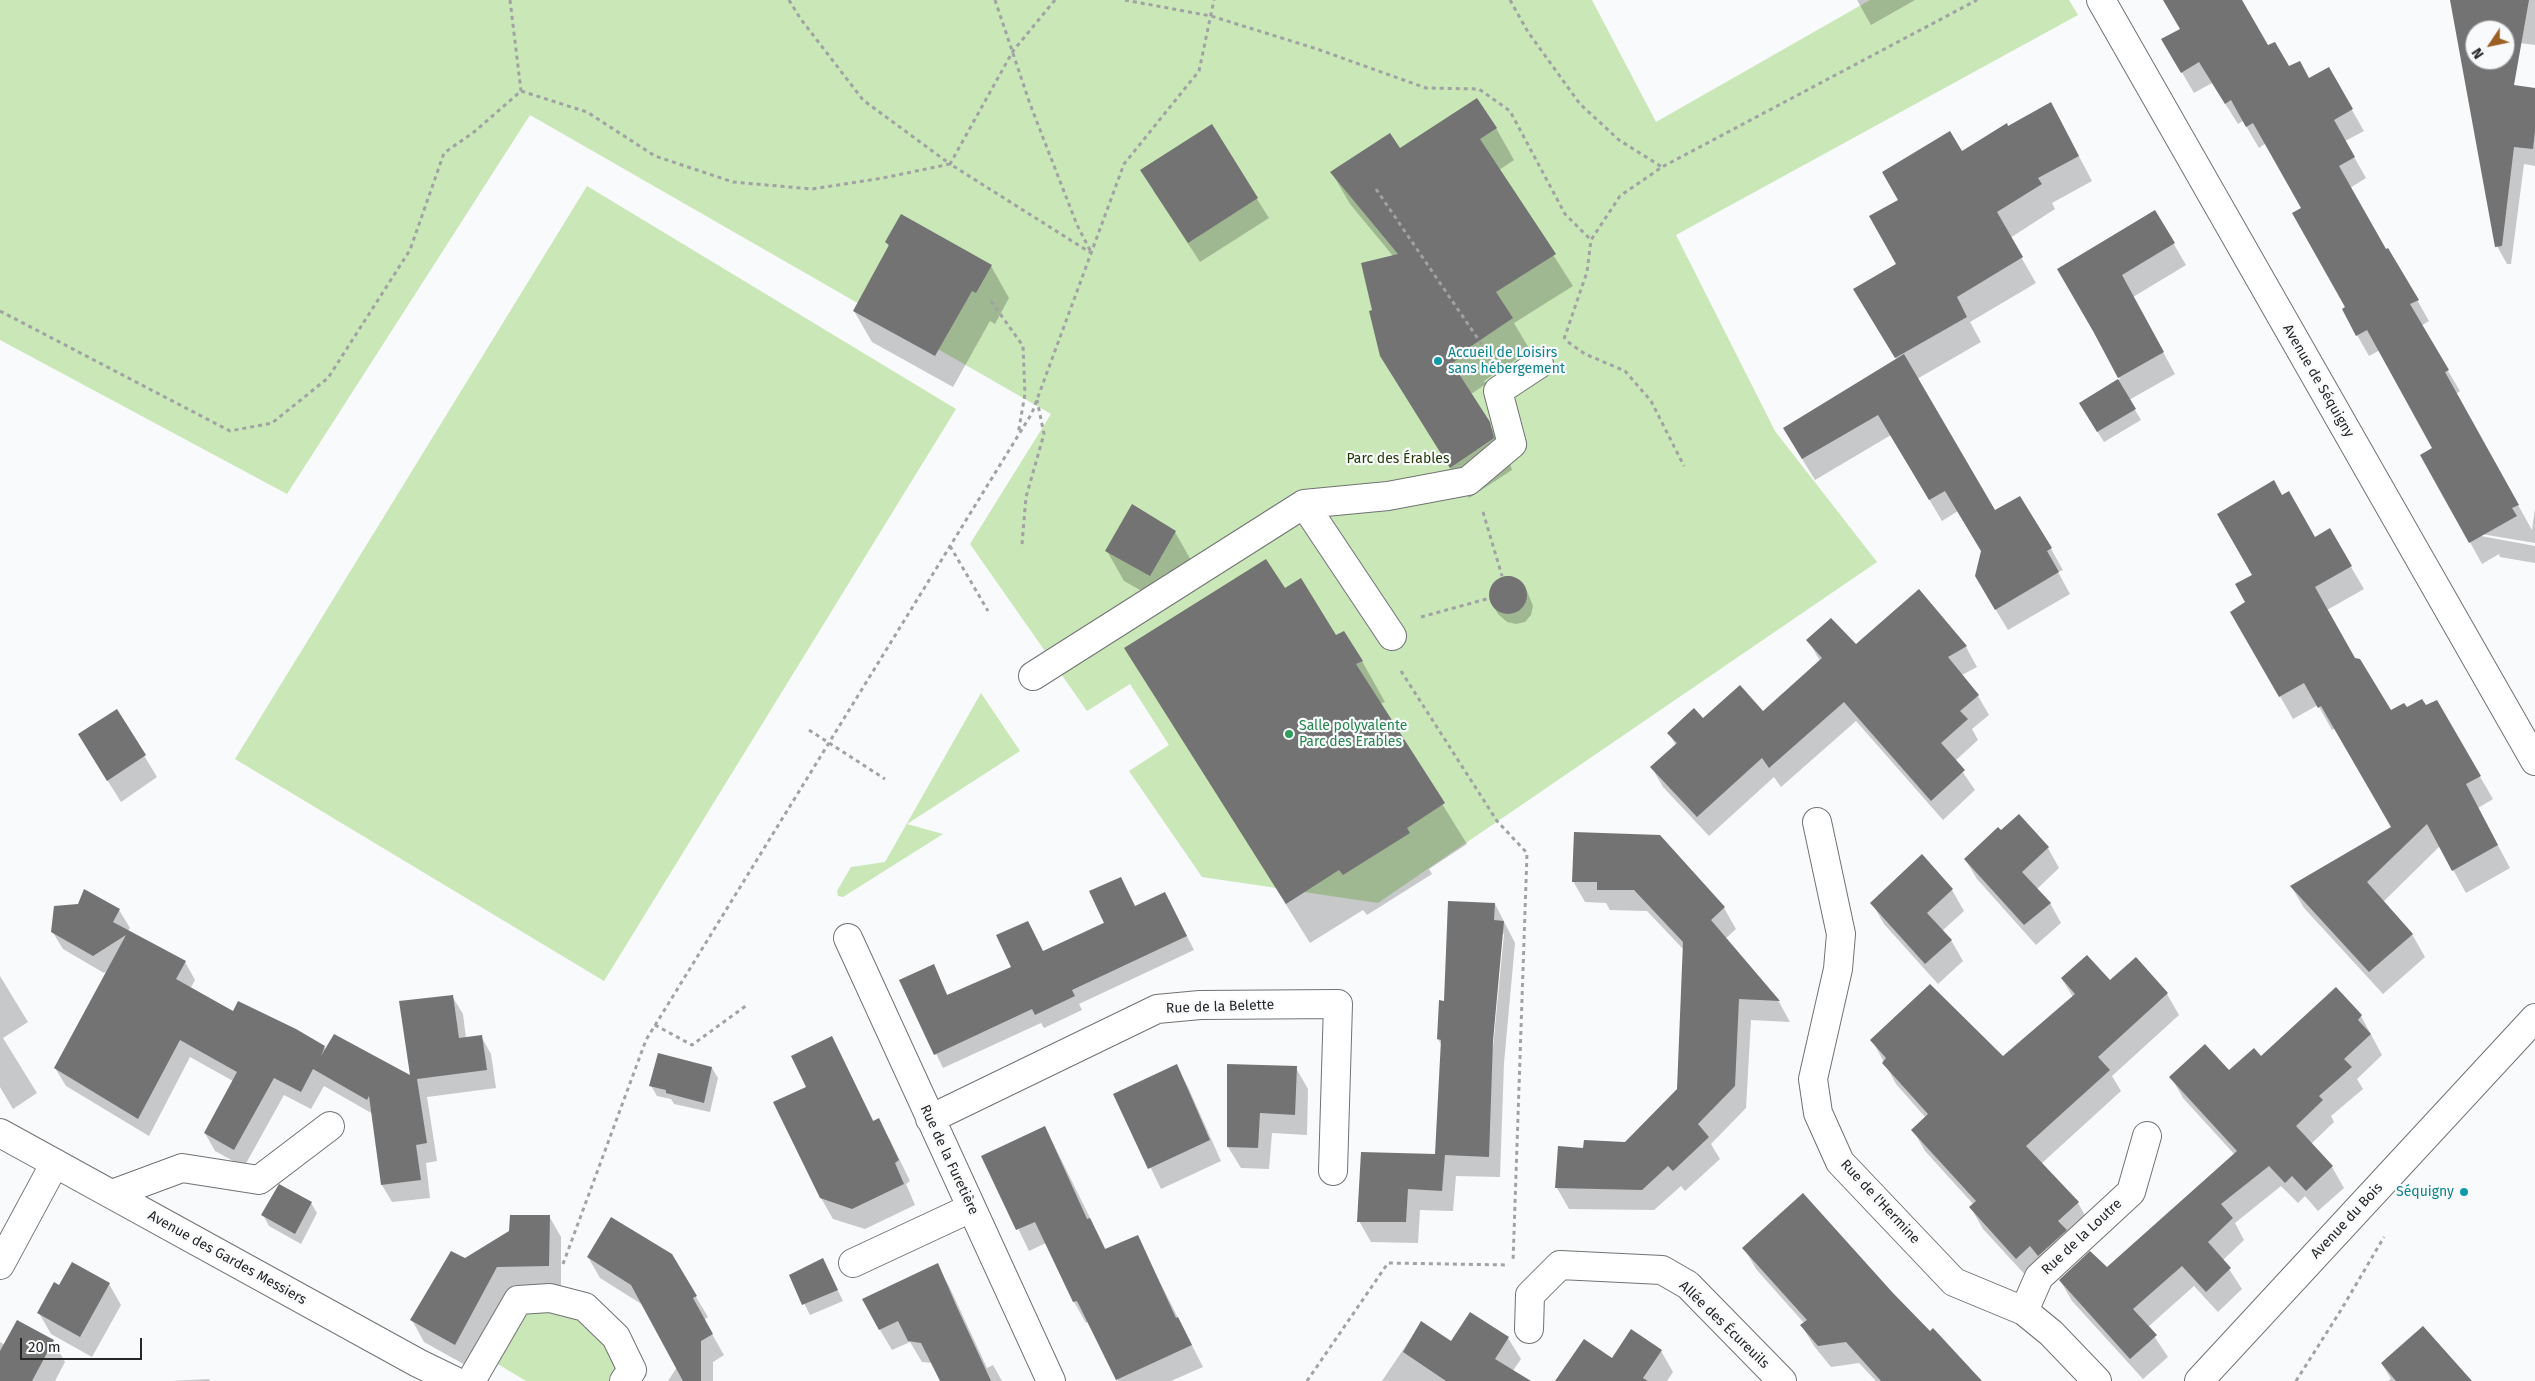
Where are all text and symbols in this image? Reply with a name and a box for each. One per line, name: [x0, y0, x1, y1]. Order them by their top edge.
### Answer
north arrow: [2465, 20, 2515, 70]
text: N: [2468, 45, 2488, 62]
street label: Avenue de Séquigny: [2279, 321, 2357, 441]
place label: Accueil de Loisirs sans hébergement: [1448, 345, 1565, 378]
marker: Accueil de Loisirs sans hébergement: [1432, 355, 1444, 367]
park label: Parc des Érables: [1346, 451, 1450, 467]
place label: Salle polyvalente Parc des Erables: [1299, 718, 1407, 750]
marker: Salle polyvalente Parc des Erables: [1283, 728, 1295, 740]
street label: Rue de la Belette: [1166, 997, 1274, 1017]
street label: Rue de la Furetière: [916, 1102, 982, 1218]
street label: Rue de l'Hermine: [1837, 1156, 1923, 1248]
street label: Avenue du Bois: [2308, 1180, 2386, 1262]
place label: Séquigny: [2396, 1184, 2454, 1200]
marker: Séquigny: [2458, 1186, 2470, 1198]
street label: Rue de la Loutre: [2038, 1196, 2126, 1278]
street label: Avenue des Gardes Messiers: [145, 1207, 309, 1309]
street label: Allée des Écureuils: [1675, 1278, 1773, 1372]
scale bar: [22, 1328, 145, 1360]
text: 20 m: [28, 1338, 61, 1356]

